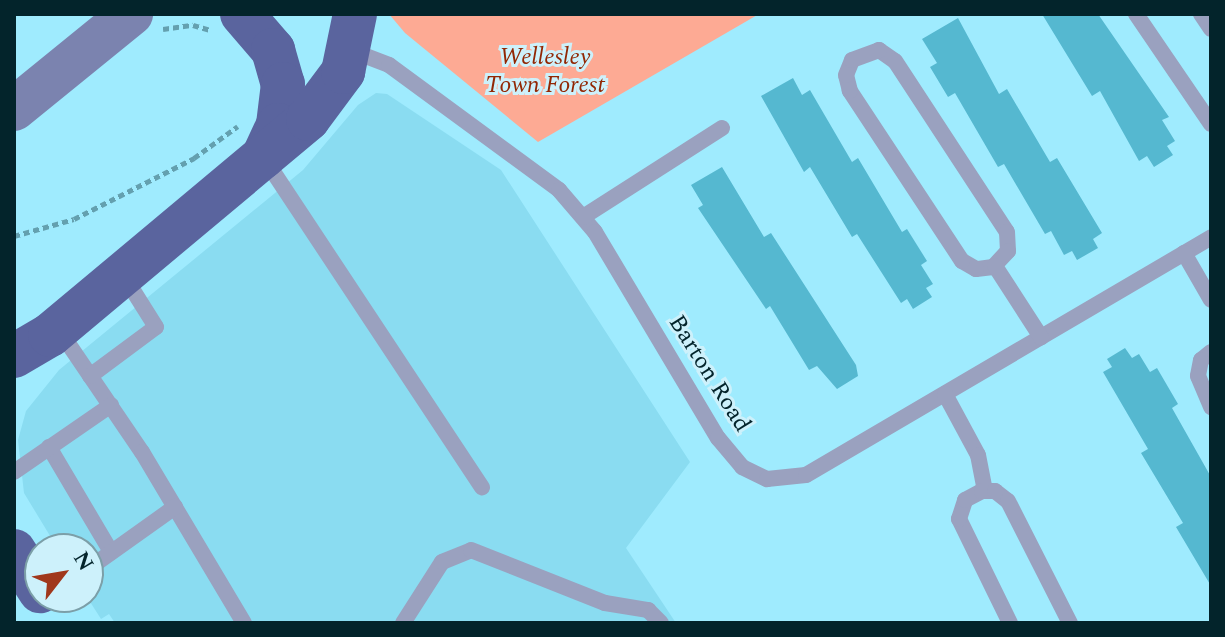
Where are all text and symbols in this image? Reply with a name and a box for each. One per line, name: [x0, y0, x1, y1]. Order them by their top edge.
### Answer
park label: Wellesley Town Forest: [485, 44, 605, 100]
street label: Barton Road: [662, 310, 756, 438]
north arrow: [24, 533, 104, 613]
text: N: [65, 545, 102, 578]

